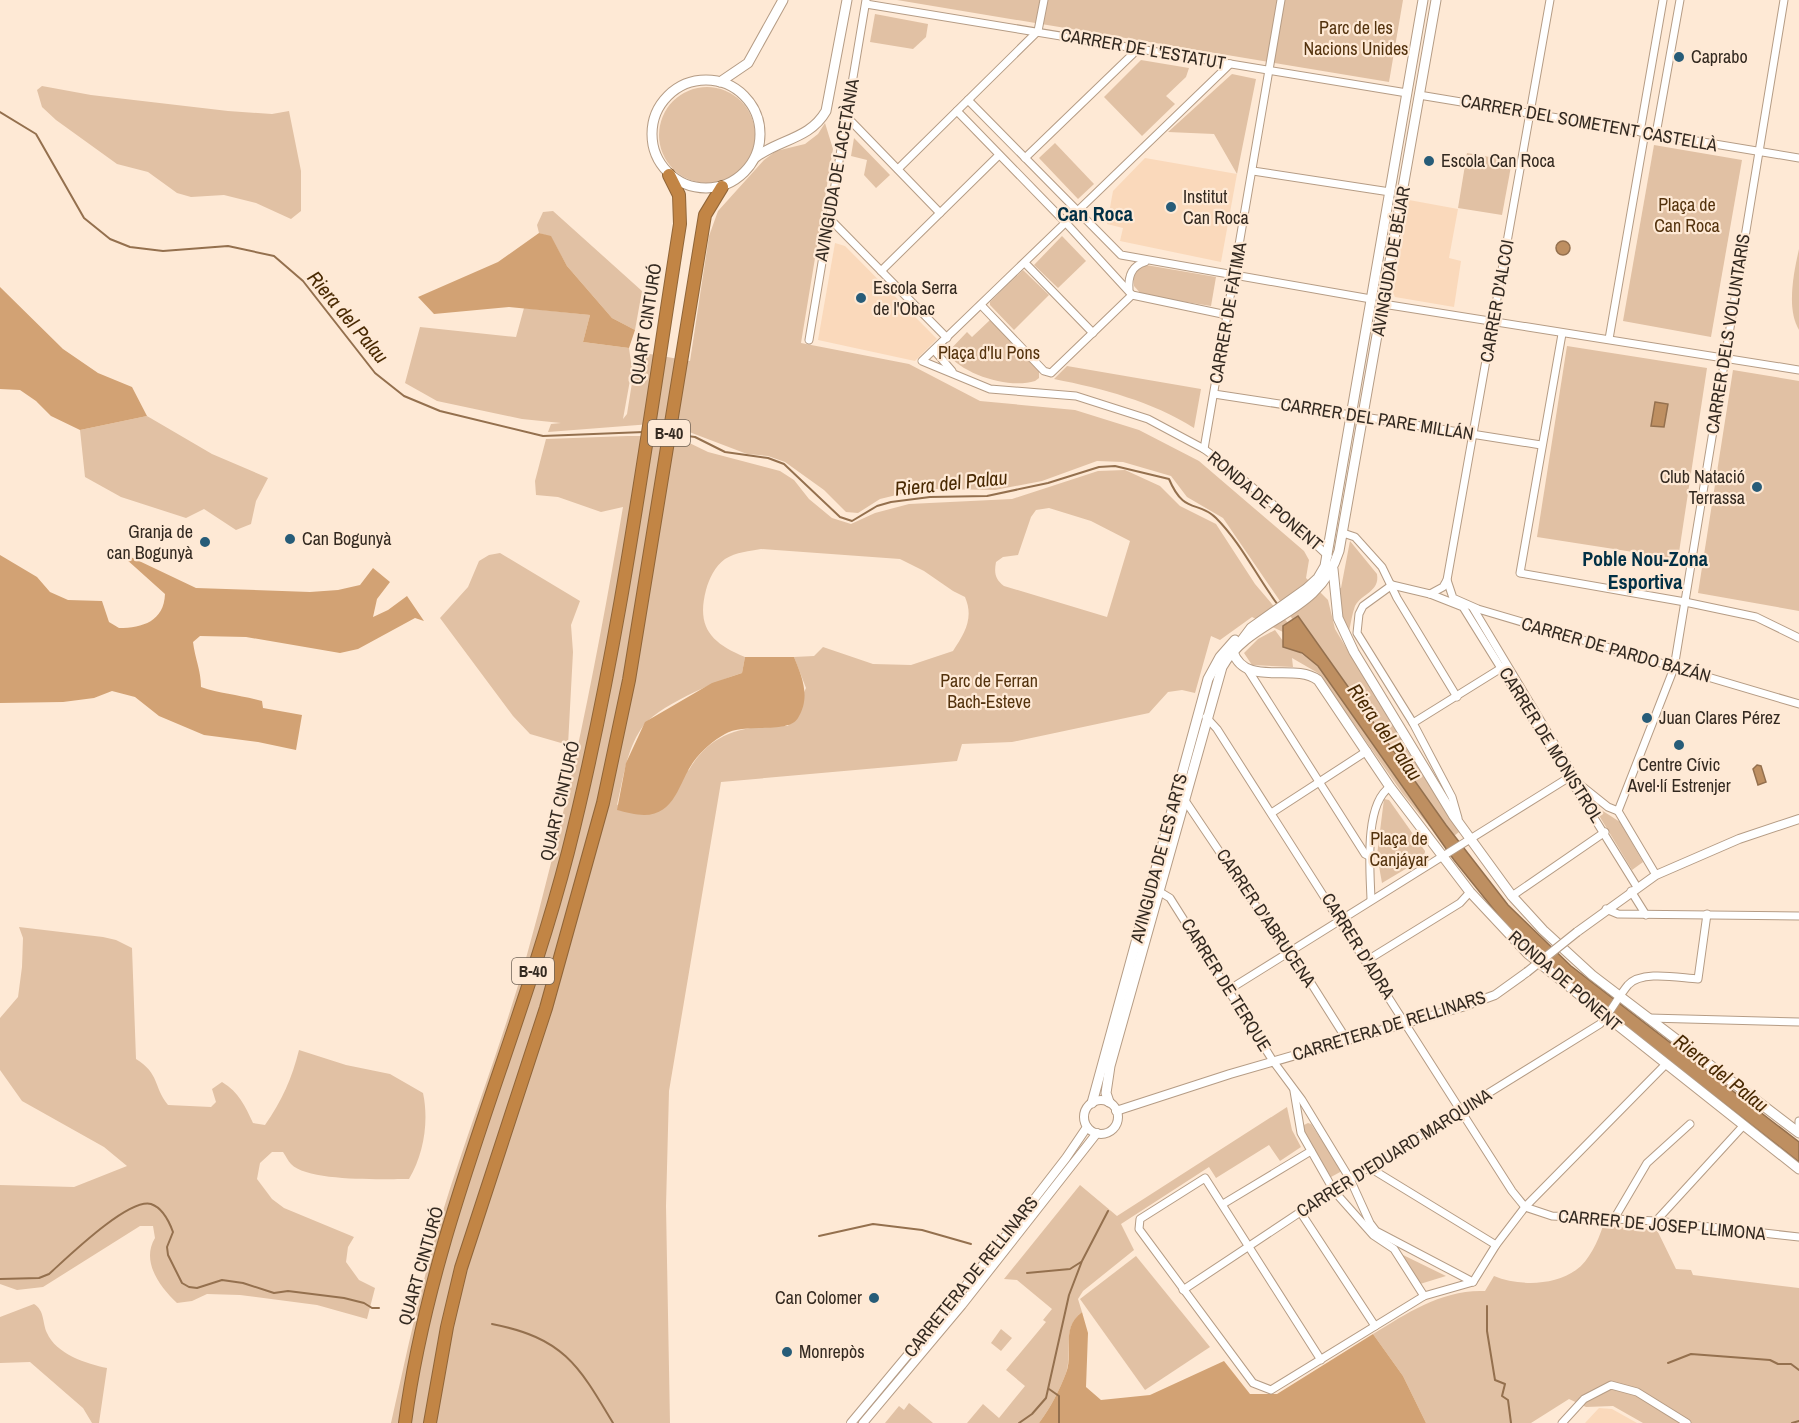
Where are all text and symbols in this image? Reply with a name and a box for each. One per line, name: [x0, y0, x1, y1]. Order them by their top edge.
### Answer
park label: Parc de les Nacions Unides: [1303, 15, 1409, 61]
street label: CARRER DE L'ESTATUT: [1059, 22, 1228, 75]
place label: Caprabo: [1691, 44, 1748, 69]
marker: Caprabo: [1672, 50, 1686, 64]
street label: AVINGUDA DE LACETÀNIA: [808, 77, 865, 264]
street label: CARRER DEL SOMETENT CASTELLÀ: [1459, 88, 1719, 157]
place label: Escola Can Roca: [1441, 148, 1555, 173]
marker: Escola Can Roca: [1422, 154, 1436, 168]
place label: Institut Can Roca: [1183, 184, 1249, 230]
street label: AVINGUDA DE BÉJAR: [1365, 184, 1416, 339]
park label: Plaça de Can Roca: [1654, 192, 1720, 238]
district label: Can Roca: [1057, 200, 1133, 227]
marker: Institut Can Roca: [1164, 200, 1178, 214]
street label: CARRER DELS VOLUNTARIS: [1699, 232, 1756, 436]
street label: CARRER D'ALCOI: [1473, 238, 1520, 364]
street label: CARRER DE FÀTIMA: [1203, 240, 1252, 386]
street label: QUART CINTURÓ: [624, 261, 667, 386]
water label: Riera del Palau: [302, 265, 395, 369]
place label: Escola Serra de l'Obac: [873, 275, 958, 321]
marker: Escola Serra de l'Obac: [854, 291, 868, 305]
park label: Plaça d'Iu Pons: [938, 340, 1040, 365]
street label: CARRER DEL PARE MILLÁN: [1279, 391, 1475, 446]
road number: B-40: [648, 420, 690, 446]
street label: RONDA DE PONENT: [1203, 445, 1328, 556]
water label: Riera del Palau: [893, 463, 1009, 502]
place label: Club Natació Terrassa: [1660, 464, 1745, 510]
marker: Club Natació Terrassa: [1750, 480, 1764, 494]
place label: Granja de can Bogunyà: [107, 519, 193, 565]
place label: Can Bogunyà: [302, 526, 391, 551]
marker: Can Bogunyà: [283, 532, 297, 546]
marker: Granja de can Bogunyà: [198, 535, 212, 549]
district label: Poble Nou-Zona Esportiva: [1582, 545, 1708, 595]
street label: CARRER DE PARDO BAZÁN: [1519, 611, 1714, 689]
street label: CARRER DE MONISTROL: [1493, 662, 1609, 827]
park label: Parc de Ferran Bach-Esteve: [940, 668, 1038, 714]
water label: Riera del Palau: [1342, 678, 1429, 786]
place label: Juan Clares Pérez: [1659, 705, 1780, 730]
marker: Juan Clares Pérez: [1640, 711, 1654, 725]
street label: QUART CINTURÓ: [534, 738, 585, 863]
marker: Centre Cívic Avel·lí Estrenjer: [1672, 738, 1686, 752]
place label: Centre Cívic Avel·lí Estrenjer: [1626, 752, 1731, 798]
street label: AVINGUDA DE LES ARTS: [1124, 770, 1193, 946]
park label: Plaça de Canjáyar: [1369, 826, 1429, 872]
street label: CARRER D'ABRUCENA: [1211, 844, 1322, 992]
street label: CARRER D'ADRA: [1316, 888, 1401, 1004]
street label: CARRER DE TERQUE: [1175, 914, 1277, 1056]
street label: RONDA DE PONENT: [1503, 924, 1627, 1037]
road number: B-40: [512, 958, 554, 984]
street label: CARRETERA DE RELLINARS: [1289, 984, 1489, 1067]
water label: Riera del Palau: [1668, 1027, 1774, 1118]
street label: CARRER D'EDUARD MARQUINA: [1291, 1082, 1496, 1223]
street label: CARRETERA DE RELLINARS: [898, 1191, 1044, 1363]
street label: CARRER DE JOSEP LLIMONA: [1557, 1203, 1767, 1246]
street label: QUART CINTURÓ: [392, 1204, 449, 1328]
place label: Can Colomer: [775, 1285, 862, 1310]
marker: Can Colomer: [867, 1291, 881, 1305]
place label: Monrepòs: [799, 1339, 865, 1364]
marker: Monrepòs: [780, 1345, 794, 1359]

